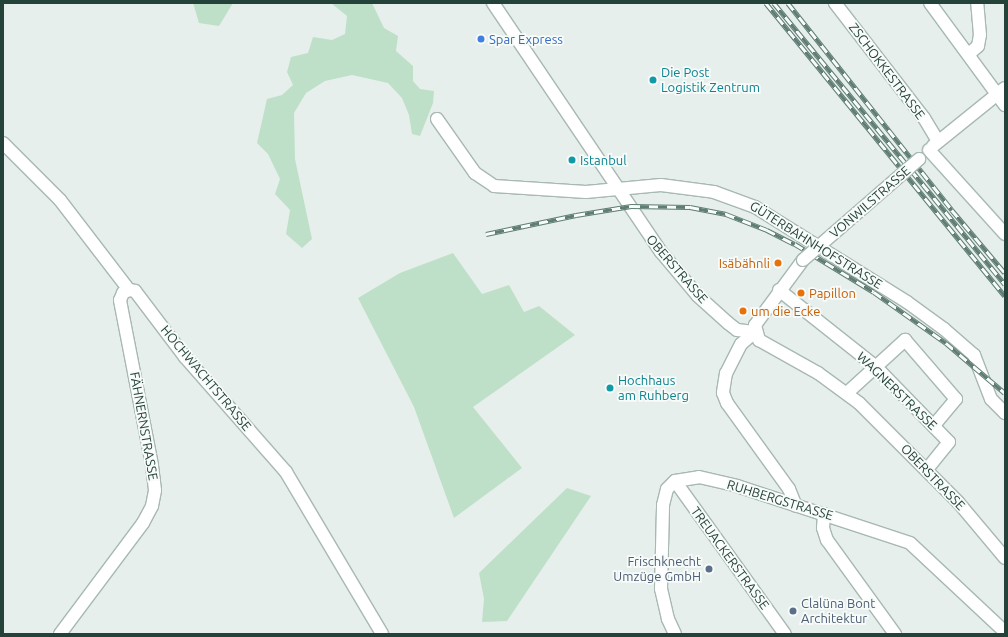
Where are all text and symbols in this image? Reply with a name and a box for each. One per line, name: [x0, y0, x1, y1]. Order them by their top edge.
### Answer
street label: ZSCHOKKESTRASSE: [846, 20, 928, 122]
place label: Spar Express: [489, 31, 563, 47]
marker: Spar Express: [476, 34, 486, 44]
place label: Die Post Logistik Zentrum: [661, 65, 760, 96]
marker: Die Post Logistik Zentrum: [648, 75, 658, 85]
place label: Istanbul: [580, 152, 627, 168]
marker: Istanbul: [567, 155, 577, 165]
street label: VONWILSTRASSE: [827, 163, 913, 241]
street label: GÜTERBAHNHOFSTRASSE: [747, 198, 885, 292]
street label: OBERSTRASSE: [643, 232, 711, 306]
place label: Isäbähnli: [719, 255, 770, 271]
marker: Isäbähnli: [773, 258, 783, 268]
place label: Papillon: [809, 285, 856, 301]
marker: Papillon: [796, 288, 806, 298]
place label: um die Ecke: [751, 303, 820, 319]
marker: um die Ecke: [738, 306, 748, 316]
street label: HOCHWACHTSTRASSE: [157, 322, 255, 434]
street label: WAGNERSTRASSE: [854, 349, 940, 433]
street label: FÄHNERNSTRASSE: [127, 371, 161, 481]
place label: Hochhaus am Ruhberg: [618, 373, 689, 404]
marker: Hochhaus am Ruhberg: [605, 383, 615, 393]
street label: OBERSTRASSE: [898, 441, 968, 513]
street label: RUHBERGSTRASSE: [725, 476, 835, 524]
street label: TREUACKERSTRASSE: [688, 504, 772, 612]
place label: Frischknecht Umzüge GmbH: [613, 554, 701, 585]
marker: Frischknecht Umzüge GmbH: [704, 564, 714, 574]
place label: Clalüna Bont Architektur: [801, 596, 875, 627]
marker: Clalüna Bont Architektur: [788, 606, 798, 616]

